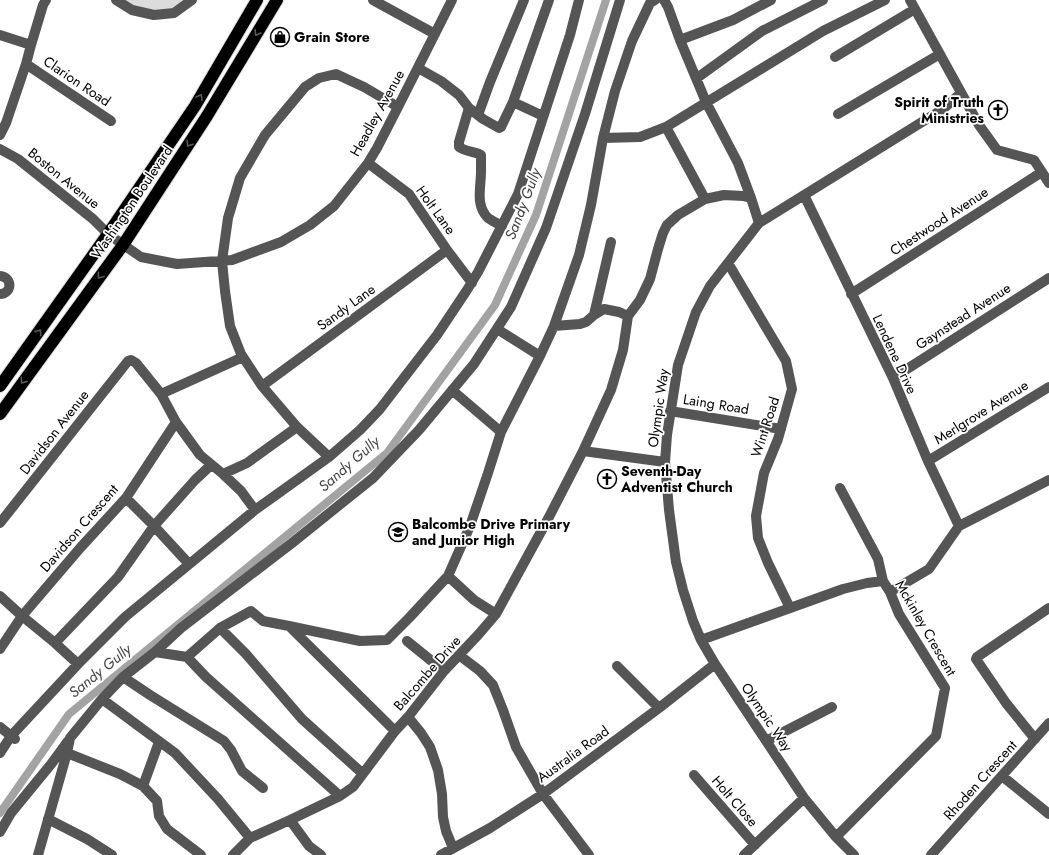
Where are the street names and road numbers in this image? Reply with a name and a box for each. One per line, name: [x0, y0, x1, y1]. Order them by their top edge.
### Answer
street label: Clarion Road: [39, 51, 115, 111]
street label: Headley Avenue: [345, 66, 409, 160]
street label: Washington Boulevard: [87, 142, 177, 262]
street label: Boston Avenue: [24, 143, 104, 213]
street label: Holt Lane: [411, 181, 461, 239]
street label: Chestwood Avenue: [886, 182, 992, 260]
street label: Gaynstead Avenue: [912, 278, 1014, 354]
street label: Sandy Lane: [313, 279, 379, 335]
street label: Lendene Drive: [868, 311, 922, 397]
street label: Olympic Way: [643, 367, 674, 449]
street label: Merlgrove Avenue: [930, 375, 1032, 449]
street label: Davidson Avenue: [15, 385, 93, 479]
street label: Laing Road: [682, 389, 750, 419]
street label: Wint Road: [746, 394, 784, 460]
street label: Davidson Crescent: [35, 479, 123, 576]
street label: Mckinley Crescent: [890, 576, 962, 680]
street label: Balcombe Drive: [389, 631, 465, 715]
street label: Olympic Way: [737, 679, 798, 756]
street label: Australia Road: [533, 721, 613, 787]
street label: Rhoden Crescent: [939, 735, 1022, 824]
street label: Holt Close: [707, 771, 763, 831]

